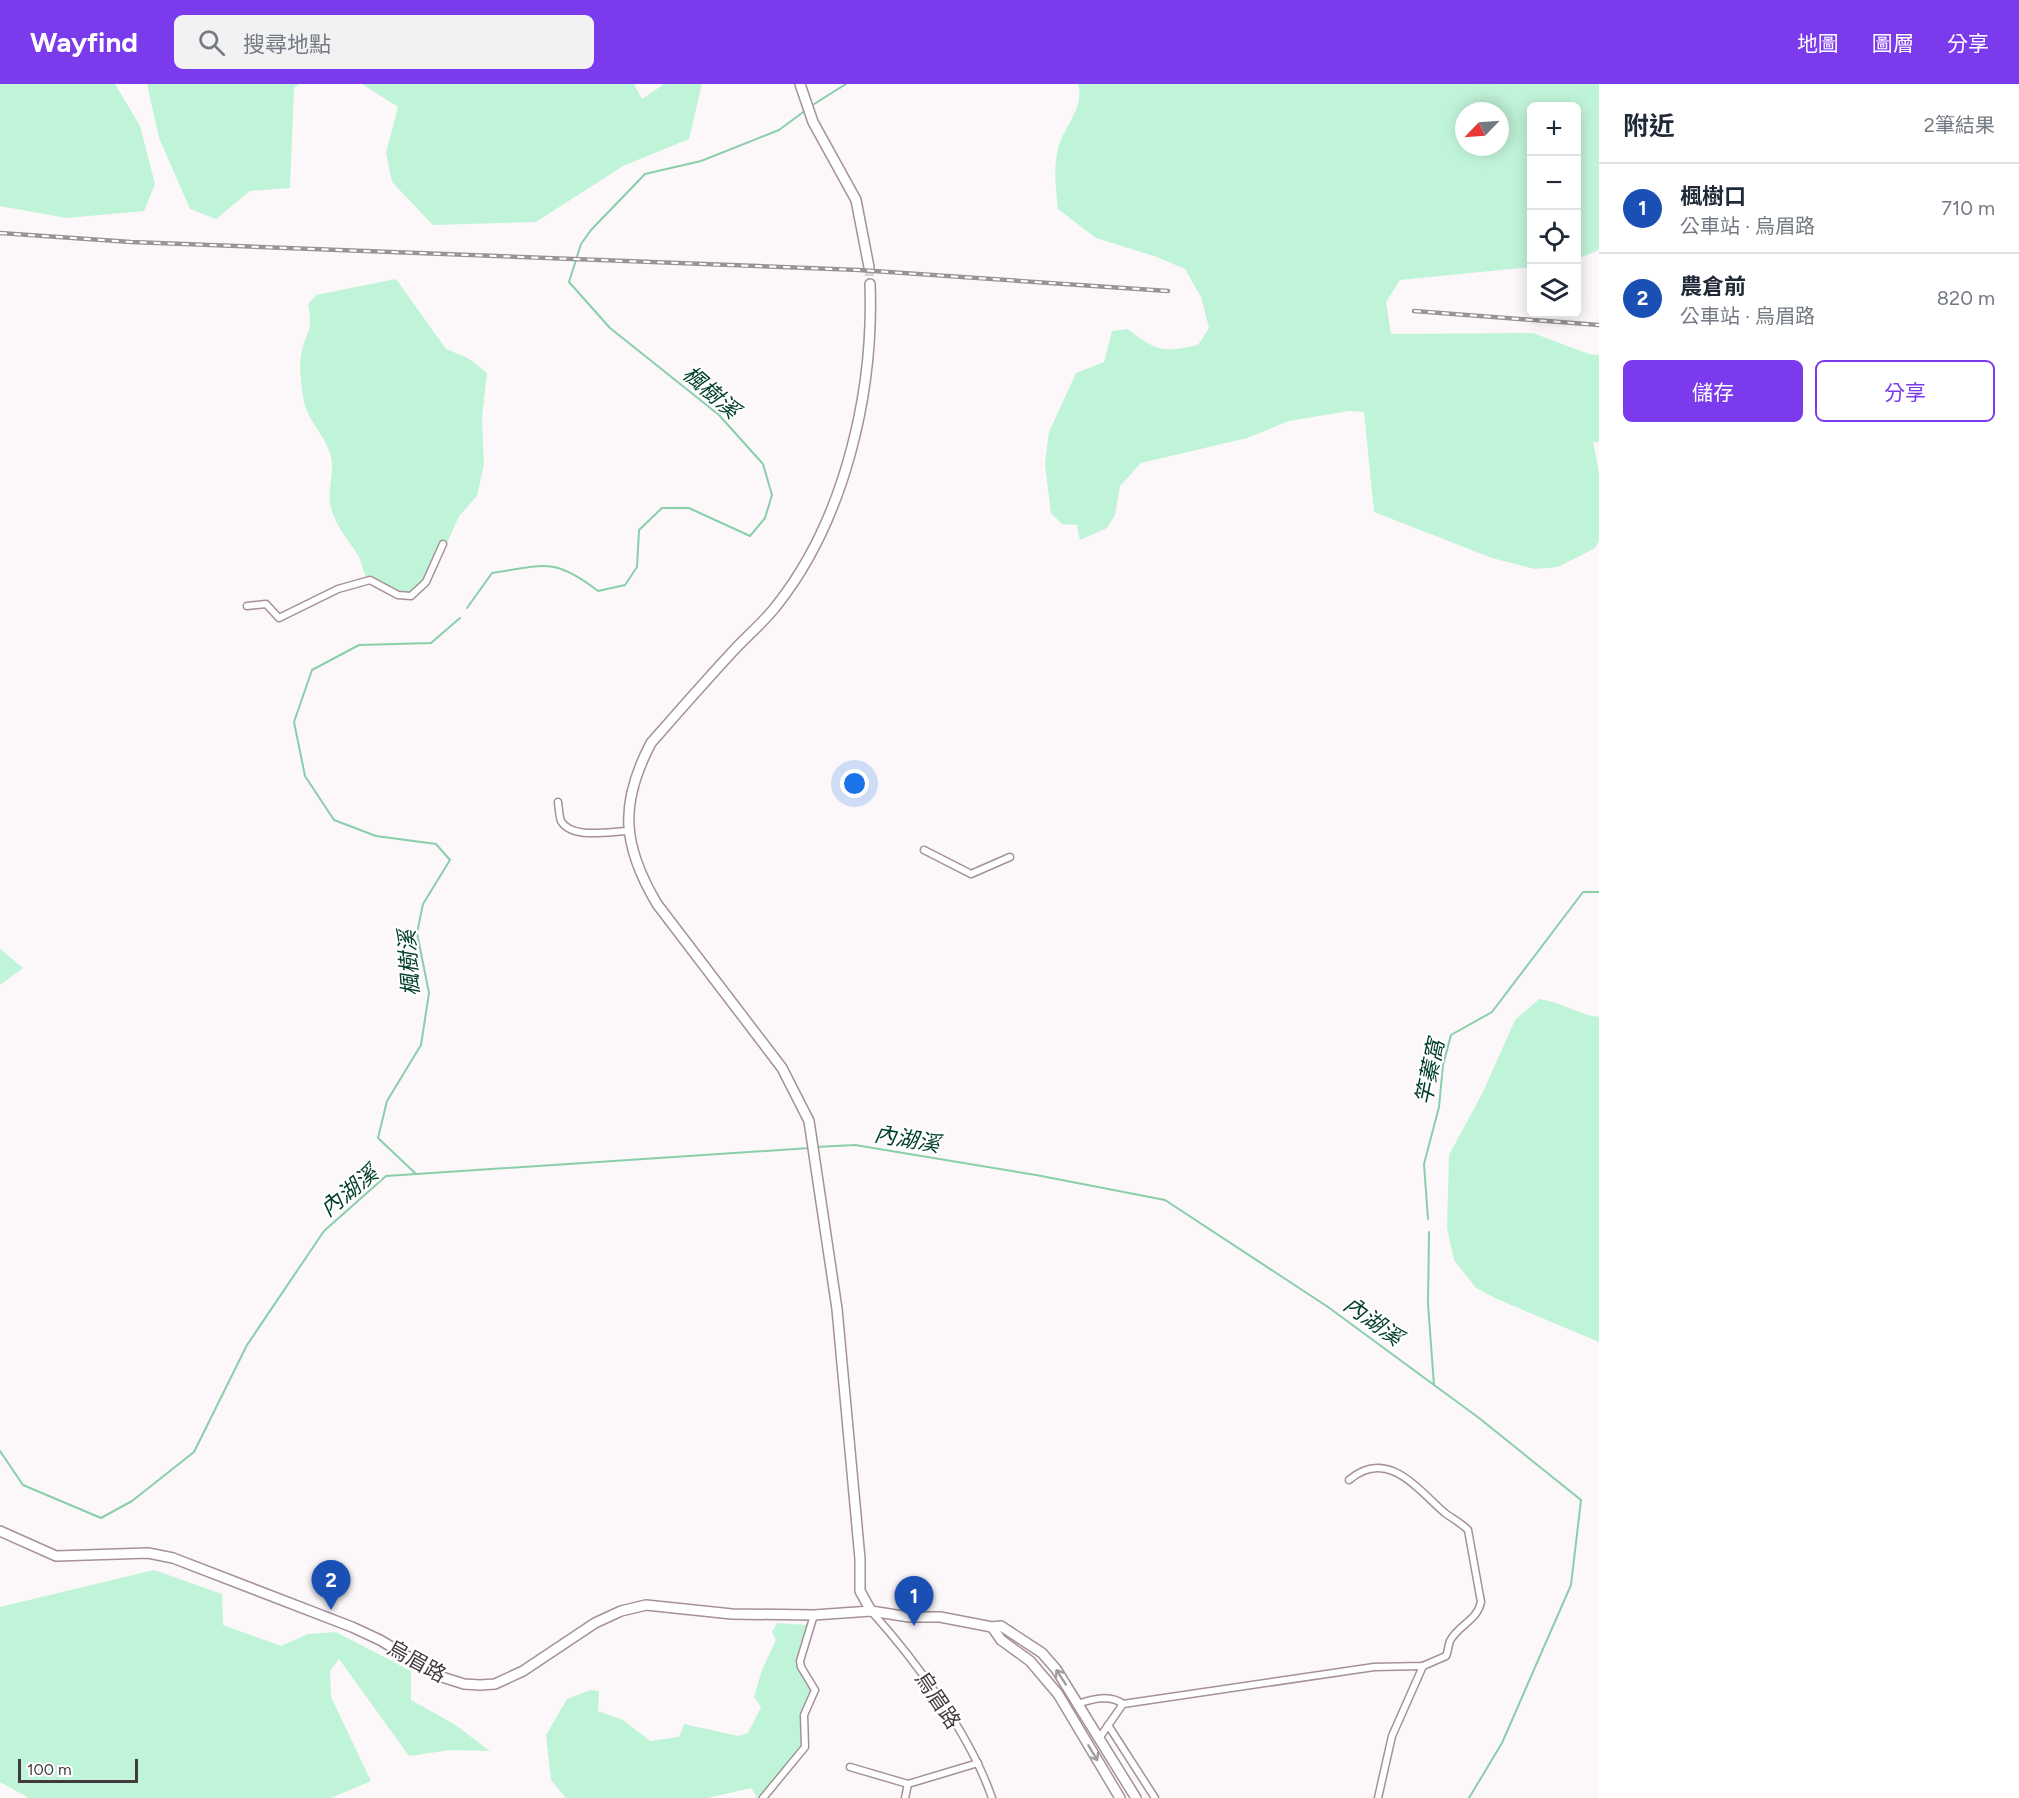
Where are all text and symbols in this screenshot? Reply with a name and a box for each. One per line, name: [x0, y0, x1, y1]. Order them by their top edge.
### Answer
search box: [174, 15, 594, 69]
text: Wayfind: [30, 25, 138, 59]
icon: search: [195, 26, 228, 59]
text: 搜尋地點: [243, 31, 331, 58]
text: 地圖: [1797, 31, 1839, 56]
text: 圖層: [1872, 31, 1914, 56]
text: 分享: [1947, 31, 1989, 56]
north arrow: [1455, 102, 1509, 156]
map controls: [1527, 102, 1581, 318]
button: +: [1527, 102, 1581, 156]
text: 附近: [1623, 110, 1675, 142]
text: 2筆結果: [1924, 113, 1995, 137]
button: −: [1527, 156, 1581, 210]
text: 楓樹口: [1680, 183, 1746, 210]
text: 1: [1638, 196, 1647, 220]
text: 710 m: [1941, 196, 1995, 220]
button: locate: [1527, 210, 1581, 264]
text: 公車站 · 烏眉路: [1680, 214, 1815, 238]
button: layers: [1527, 264, 1581, 318]
text: 農倉前: [1680, 273, 1746, 300]
text: 2: [1637, 286, 1648, 310]
text: 820 m: [1937, 286, 1995, 310]
text: 公車站 · 烏眉路: [1680, 304, 1815, 328]
water label: 楓樹溪: [677, 360, 747, 426]
button: 儲存: [1623, 360, 1803, 422]
button: 分享: [1815, 360, 1995, 422]
your location: [840, 769, 869, 798]
water label: 楓樹溪: [393, 926, 425, 997]
water label: 竿蓁窩: [1410, 1034, 1451, 1107]
water label: 內湖溪: [872, 1120, 945, 1159]
water label: 內湖溪: [315, 1158, 385, 1222]
water label: 內湖溪: [1338, 1291, 1410, 1353]
pin: 2: [312, 1560, 350, 1610]
pin: 1: [894, 1576, 934, 1626]
street label: 烏眉路: [383, 1635, 451, 1687]
street label: 烏眉路: [910, 1667, 966, 1733]
one-way arrow: [1055, 1669, 1067, 1686]
one-way arrow: [1087, 1744, 1099, 1761]
scale bar: [18, 1756, 138, 1784]
text: 100 m: [27, 1760, 72, 1779]

